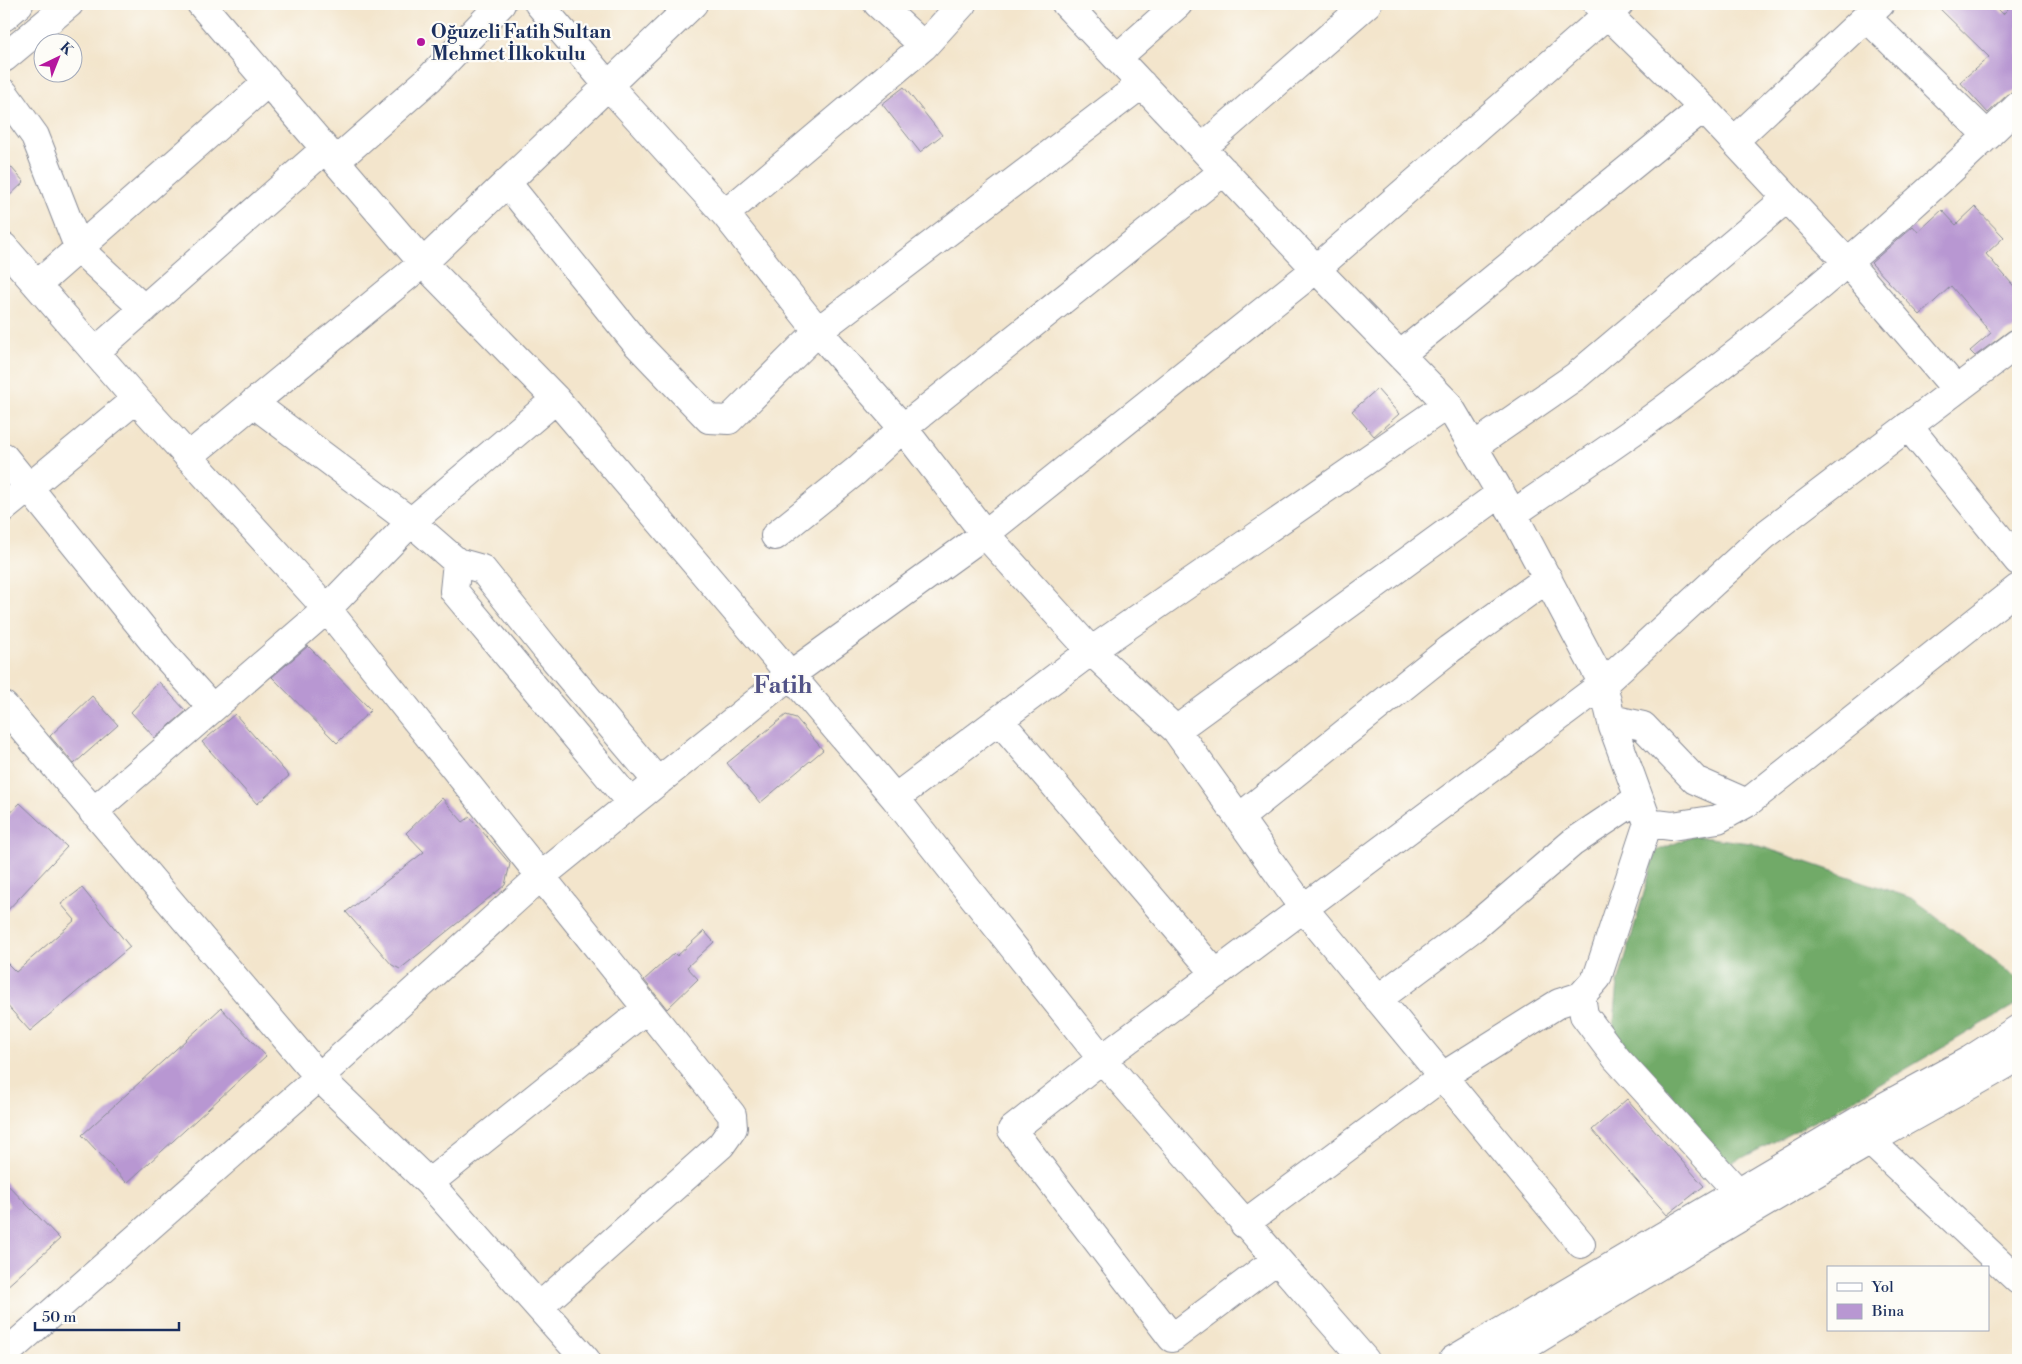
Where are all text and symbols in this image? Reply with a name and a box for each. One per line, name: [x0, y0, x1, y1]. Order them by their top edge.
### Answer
place label: Oğuzeli Fatih Sultan Mehmet İlkokulu: [431, 20, 611, 66]
north arrow: [32, 32, 82, 82]
marker: Oğuzeli Fatih Sultan Mehmet İlkokulu: [415, 36, 427, 48]
text: K: [56, 39, 77, 60]
district label: Fatih: [754, 671, 813, 701]
legend: [1827, 1266, 1990, 1332]
text: Yol: [1871, 1278, 1894, 1297]
scale bar: [35, 1299, 179, 1331]
text: Bina: [1871, 1302, 1904, 1321]
text: 50 m: [42, 1308, 76, 1327]

